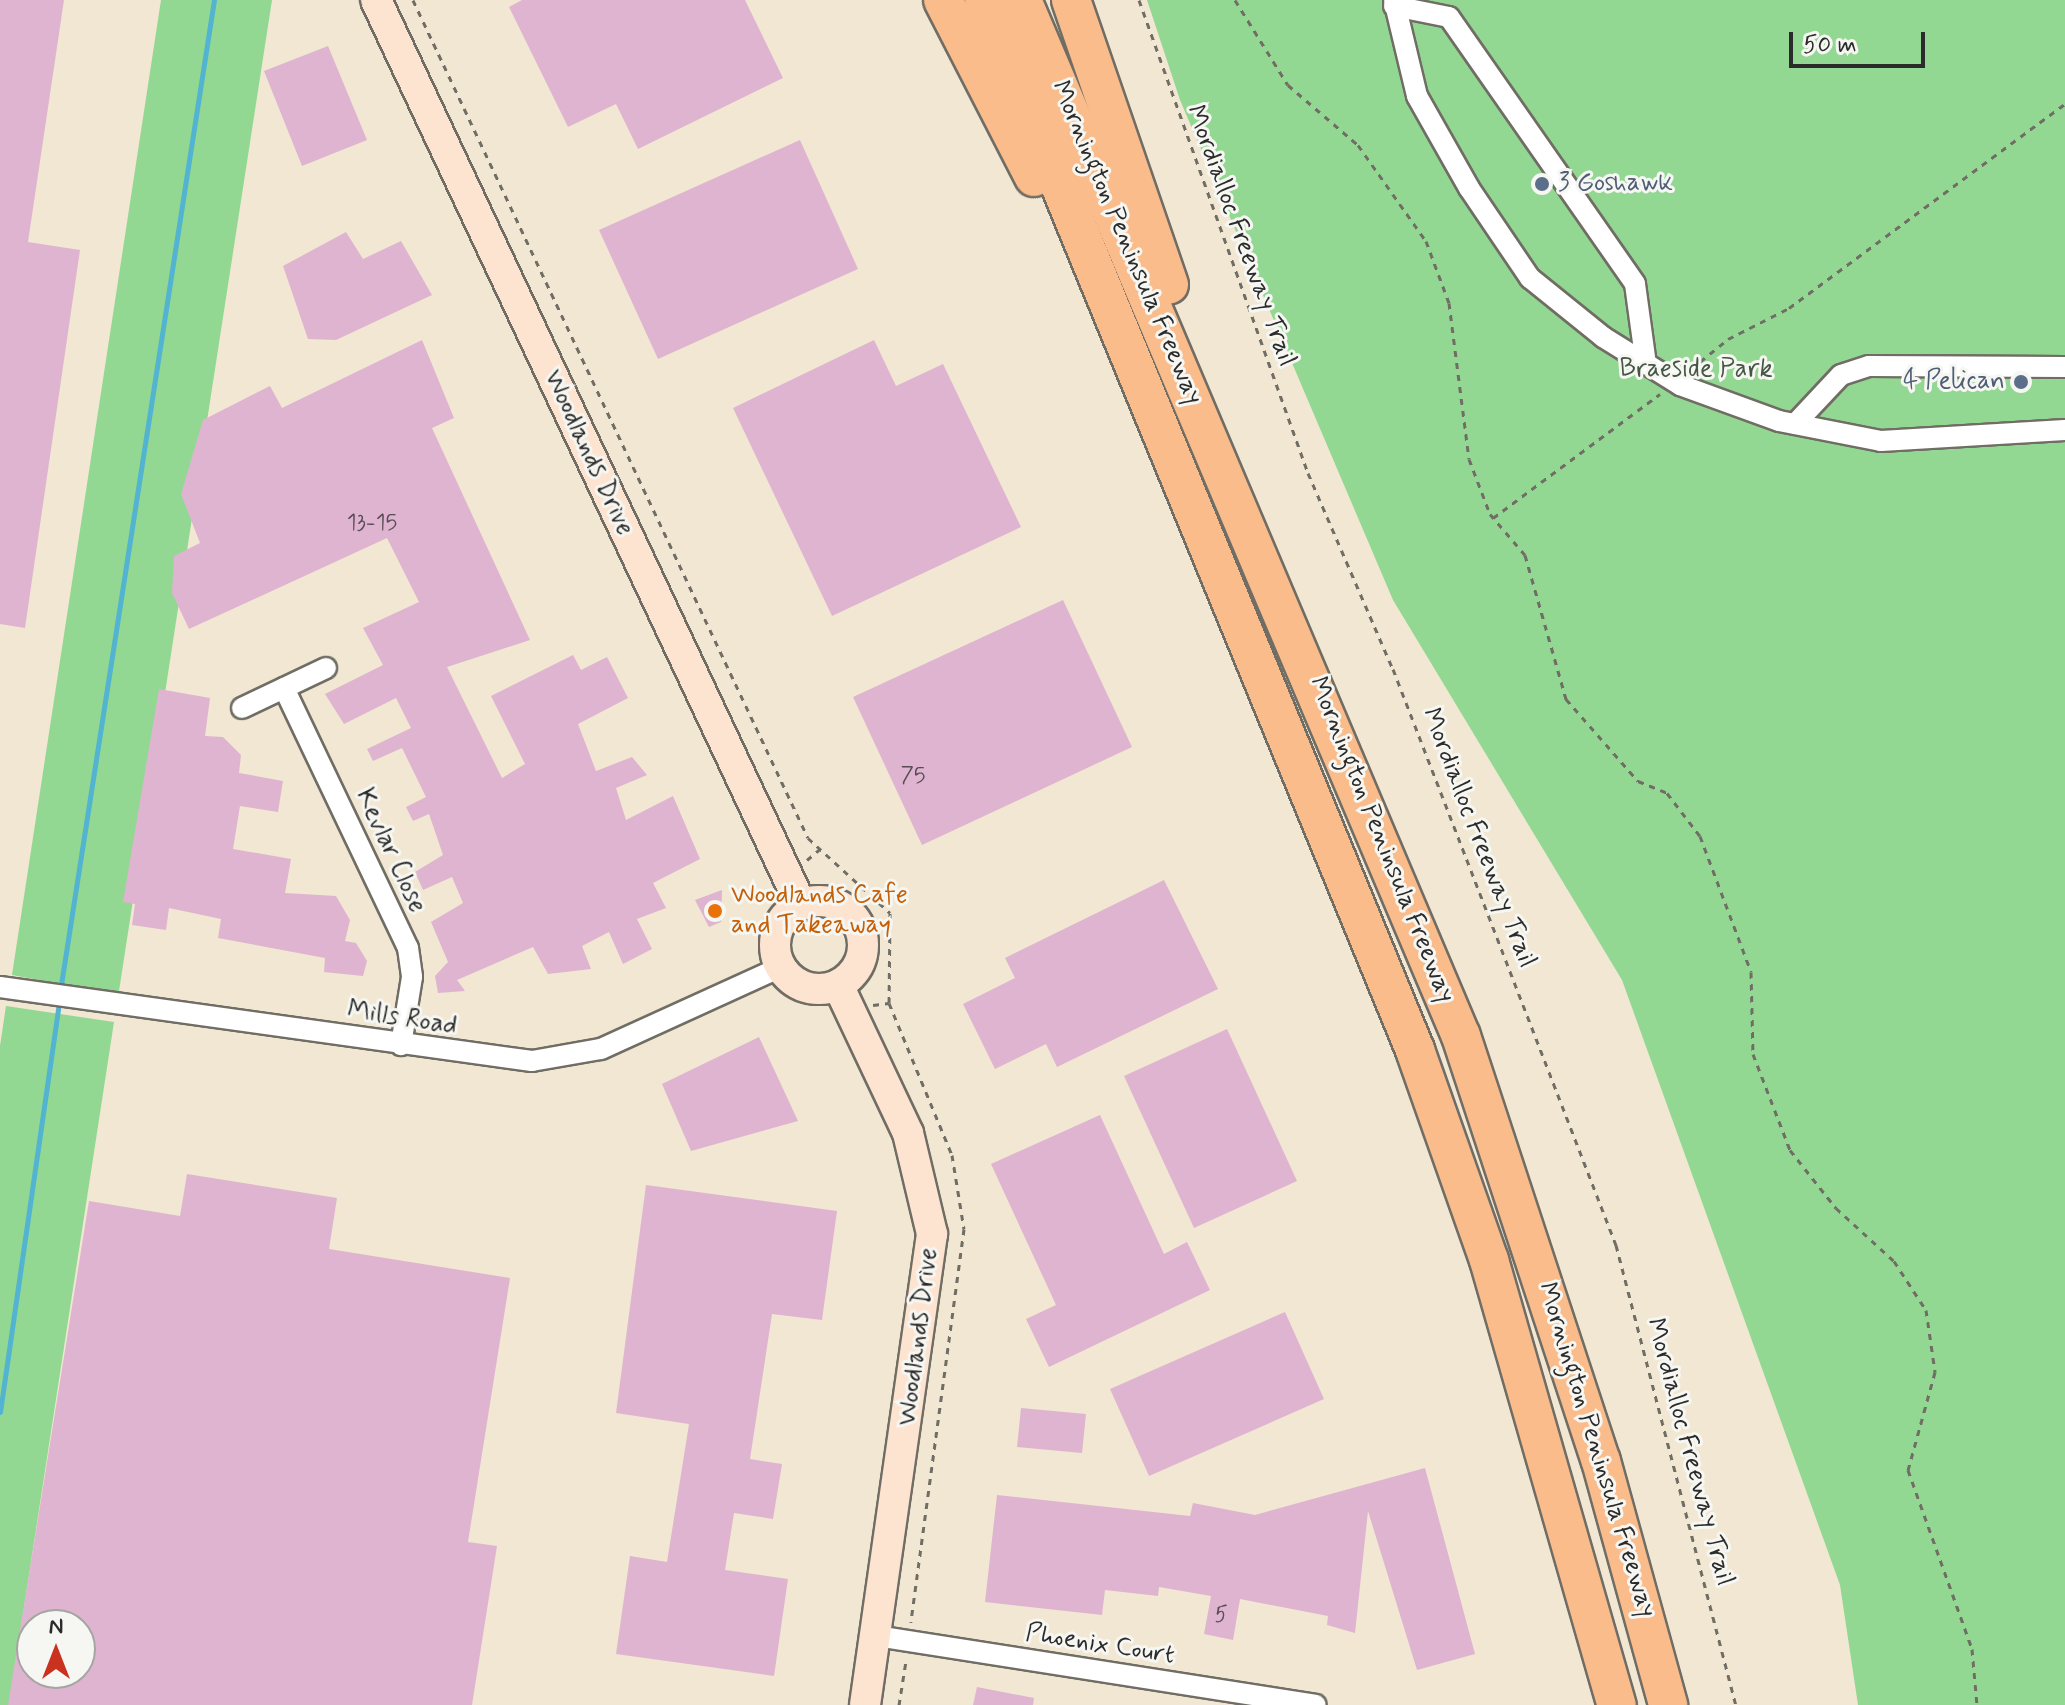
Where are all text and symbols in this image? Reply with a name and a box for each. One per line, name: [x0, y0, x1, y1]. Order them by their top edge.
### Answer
scale bar: [1793, 16, 1929, 66]
text: 50 m: [1803, 30, 1857, 61]
street label: Mornington Peninsula Freeway: [1043, 75, 1209, 411]
street label: Mordialloc Freeway Trail: [1179, 104, 1301, 368]
place label: 3 Goshawk: [1558, 168, 1673, 200]
marker: 3 Goshawk: [1533, 175, 1551, 193]
park label: Braeside Park: [1620, 354, 1772, 386]
street label: Woodlands Drive: [536, 365, 640, 541]
place label: 4 Pelican: [1903, 366, 2005, 398]
marker: 4 Pelican: [2012, 373, 2030, 391]
house number: 13-15: [347, 511, 397, 537]
street label: Mornington Peninsula Freeway: [1301, 671, 1461, 1009]
street label: Mordialloc Freeway Trail: [1415, 706, 1541, 970]
house number: 75: [900, 764, 926, 790]
street label: Kevlar Close: [347, 782, 433, 920]
place label: Woodlands Cafe and Takeaway: [731, 880, 908, 942]
marker: Woodlands Cafe and Takeaway: [706, 902, 724, 920]
street label: Mills Road: [345, 995, 459, 1043]
street label: Woodlands Drive: [893, 1246, 945, 1428]
street label: Mornington Peninsula Freeway: [1530, 1277, 1662, 1623]
street label: Mordialloc Freeway Trail: [1639, 1317, 1739, 1587]
house number: 5: [1214, 1603, 1228, 1629]
north arrow: [16, 1609, 96, 1689]
text: N: [49, 1613, 63, 1641]
street label: Phoenix Court: [1022, 1618, 1178, 1672]

